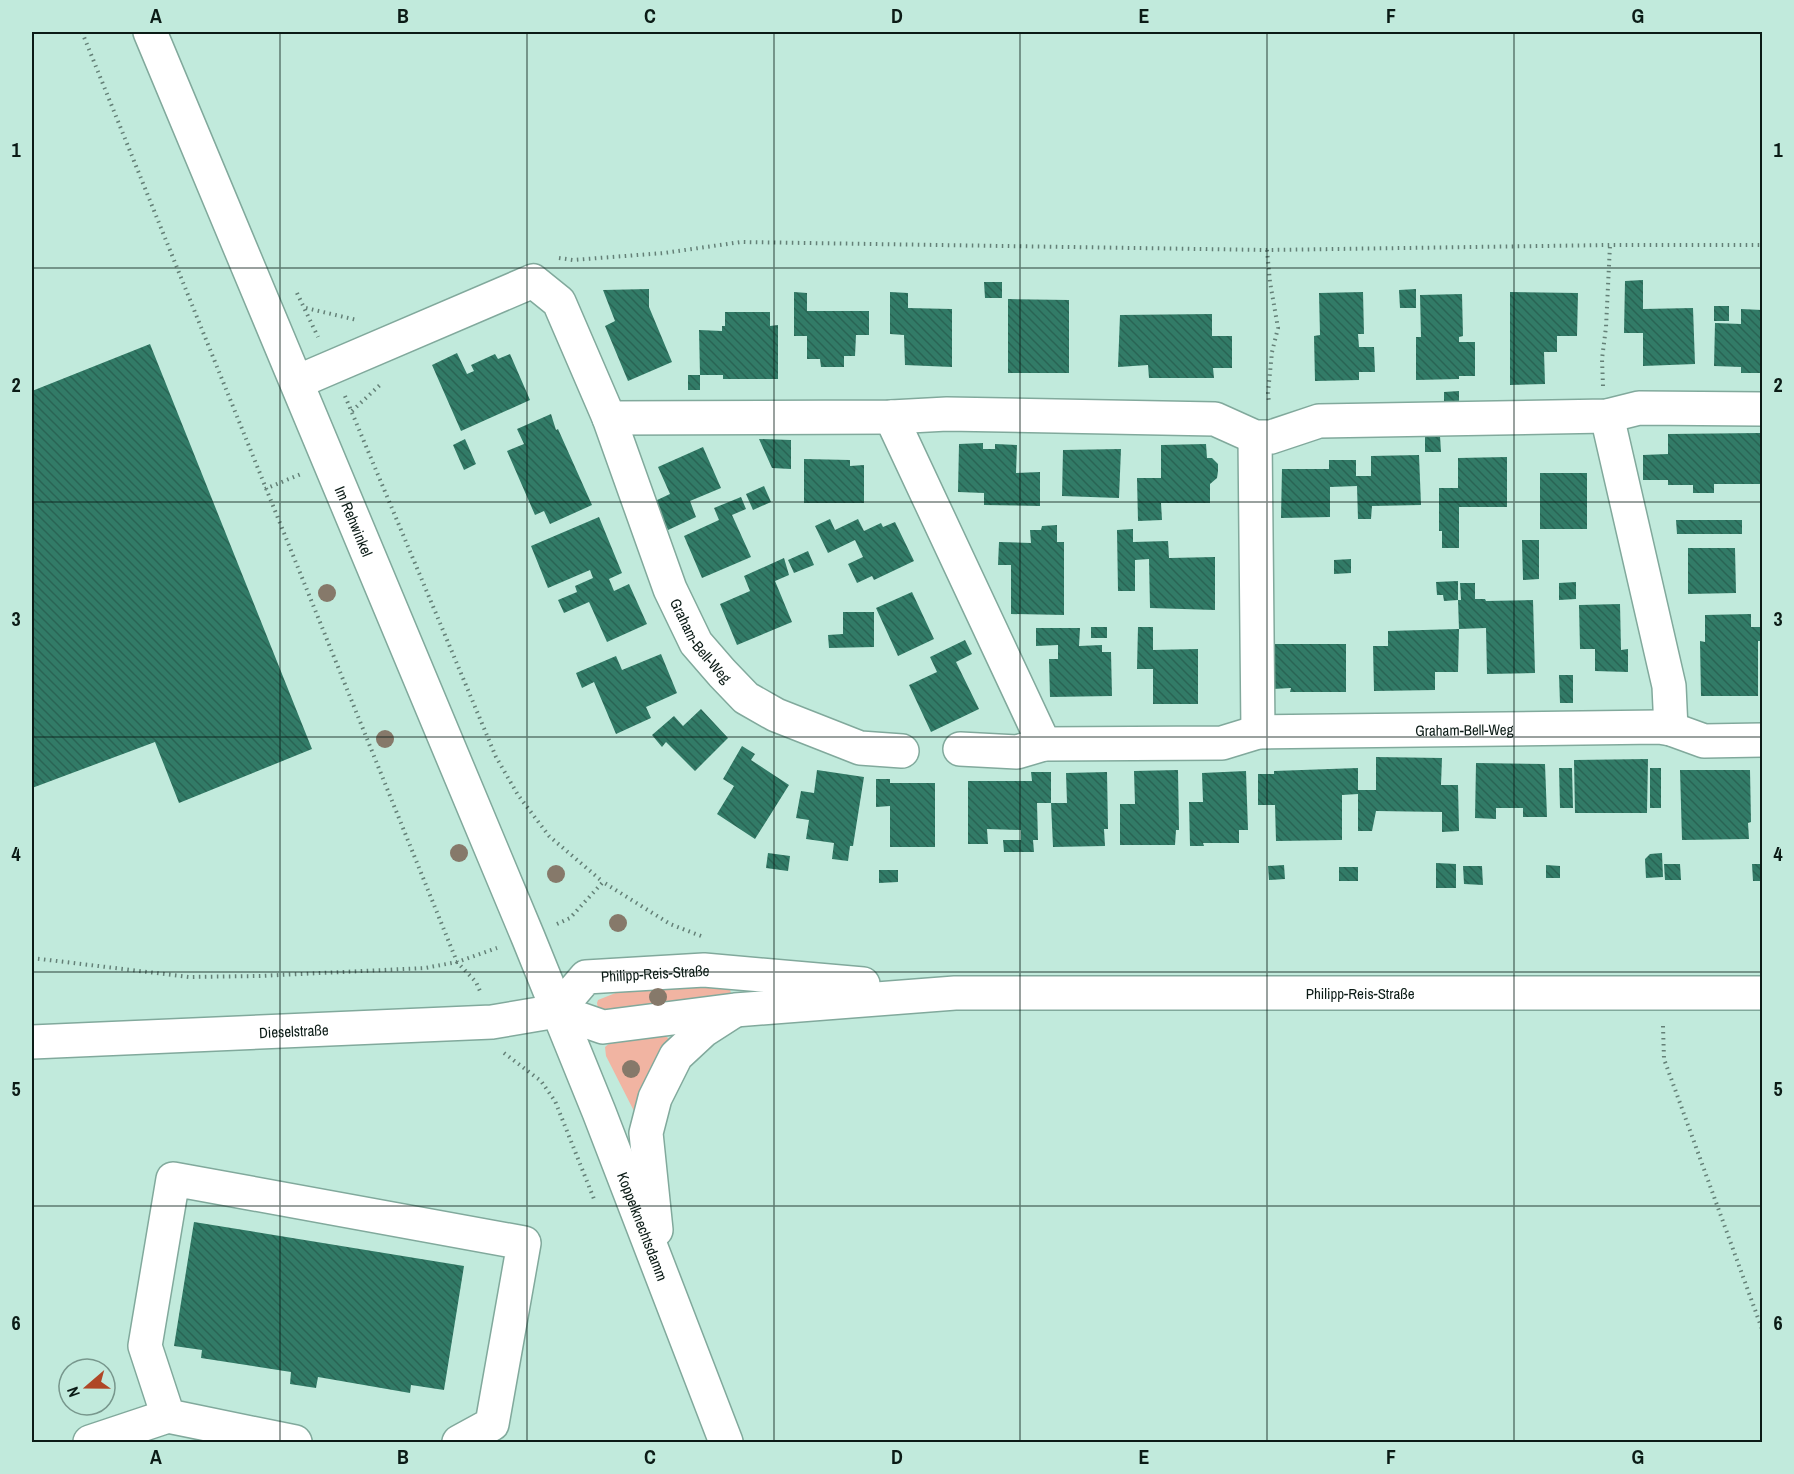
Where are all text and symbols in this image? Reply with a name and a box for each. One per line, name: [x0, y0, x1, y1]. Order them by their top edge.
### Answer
text: A: [150, 2, 162, 29]
text: B: [397, 2, 409, 29]
text: C: [644, 2, 656, 29]
text: D: [891, 2, 903, 29]
text: E: [1139, 2, 1150, 29]
text: F: [1386, 2, 1396, 29]
text: G: [1632, 2, 1644, 29]
text: 1: [11, 136, 21, 163]
text: 1: [1773, 136, 1783, 163]
text: 2: [11, 371, 21, 398]
text: 2: [1773, 371, 1783, 398]
street label: Im Rehwinkel: [330, 483, 378, 560]
street label: Graham-Bell-Weg: [665, 595, 737, 688]
text: 3: [11, 605, 21, 632]
text: 3: [1773, 605, 1783, 632]
street label: Graham-Bell-Weg: [1415, 718, 1514, 741]
text: 4: [11, 840, 21, 867]
text: 4: [1773, 840, 1783, 867]
street label: Philipp-Reis-Straße: [600, 959, 711, 987]
street label: Philipp-Reis-Straße: [1306, 983, 1415, 1004]
street label: Dieselstraße: [258, 1019, 329, 1043]
text: 5: [11, 1075, 21, 1102]
text: 5: [1773, 1075, 1783, 1102]
street label: Koppelknechtsdamm: [613, 1169, 673, 1284]
text: 6: [11, 1309, 21, 1336]
text: 6: [1773, 1309, 1783, 1336]
north arrow: [57, 1357, 117, 1417]
text: N: [61, 1384, 85, 1400]
text: A: [150, 1443, 162, 1470]
text: B: [397, 1443, 409, 1470]
text: C: [644, 1443, 656, 1470]
text: D: [891, 1443, 903, 1470]
text: E: [1139, 1443, 1150, 1470]
text: F: [1386, 1443, 1396, 1470]
text: G: [1632, 1443, 1644, 1470]

